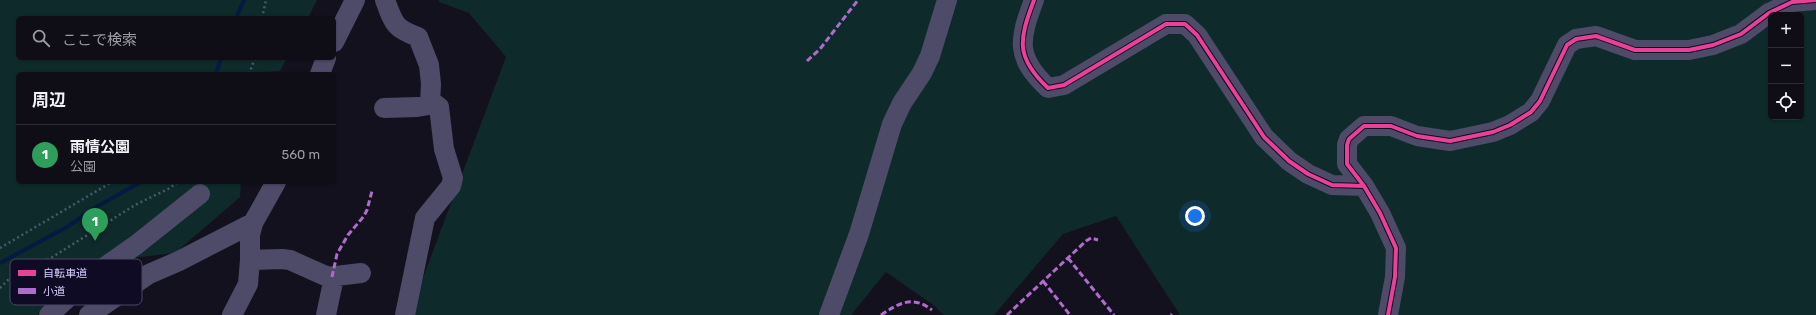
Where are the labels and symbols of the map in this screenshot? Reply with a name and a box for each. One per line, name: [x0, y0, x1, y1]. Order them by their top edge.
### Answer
your location: [1185, 206, 1205, 226]
pin: 1: [82, 208, 108, 241]
legend: [10, 259, 142, 305]
text: 自転車道: [43, 267, 87, 280]
text: 小道: [43, 285, 65, 298]

